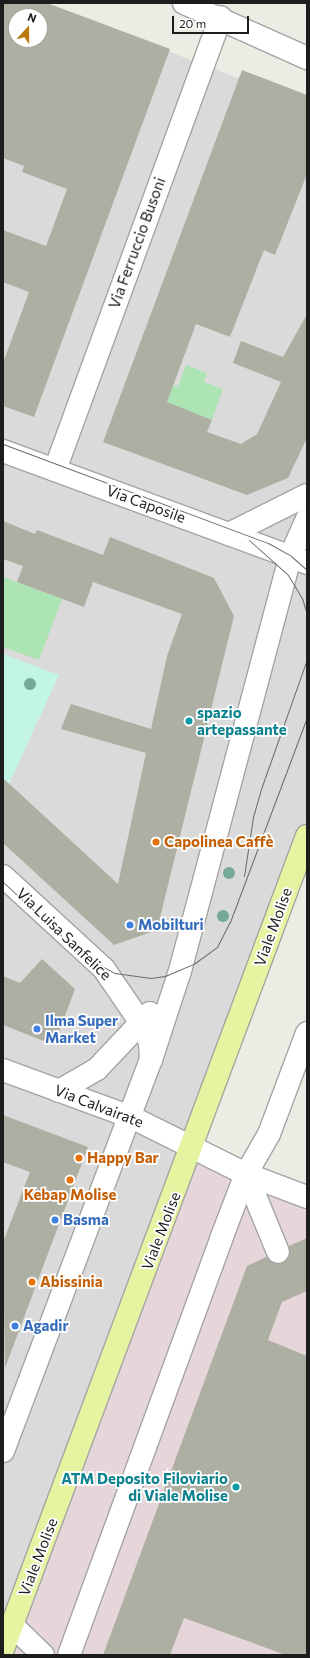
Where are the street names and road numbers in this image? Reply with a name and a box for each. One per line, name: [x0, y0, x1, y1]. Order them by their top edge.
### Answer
street label: Via Ferruccio Busoni: [105, 175, 169, 311]
street label: Via Caposile: [104, 481, 188, 527]
street label: Via Luisa Sanfelice: [13, 884, 115, 984]
street label: Viale Molise: [250, 885, 296, 969]
street label: Via Calvairate: [52, 1081, 146, 1131]
street label: Viale Molise: [138, 1189, 184, 1273]
street label: Viale Molise: [15, 1515, 61, 1599]

